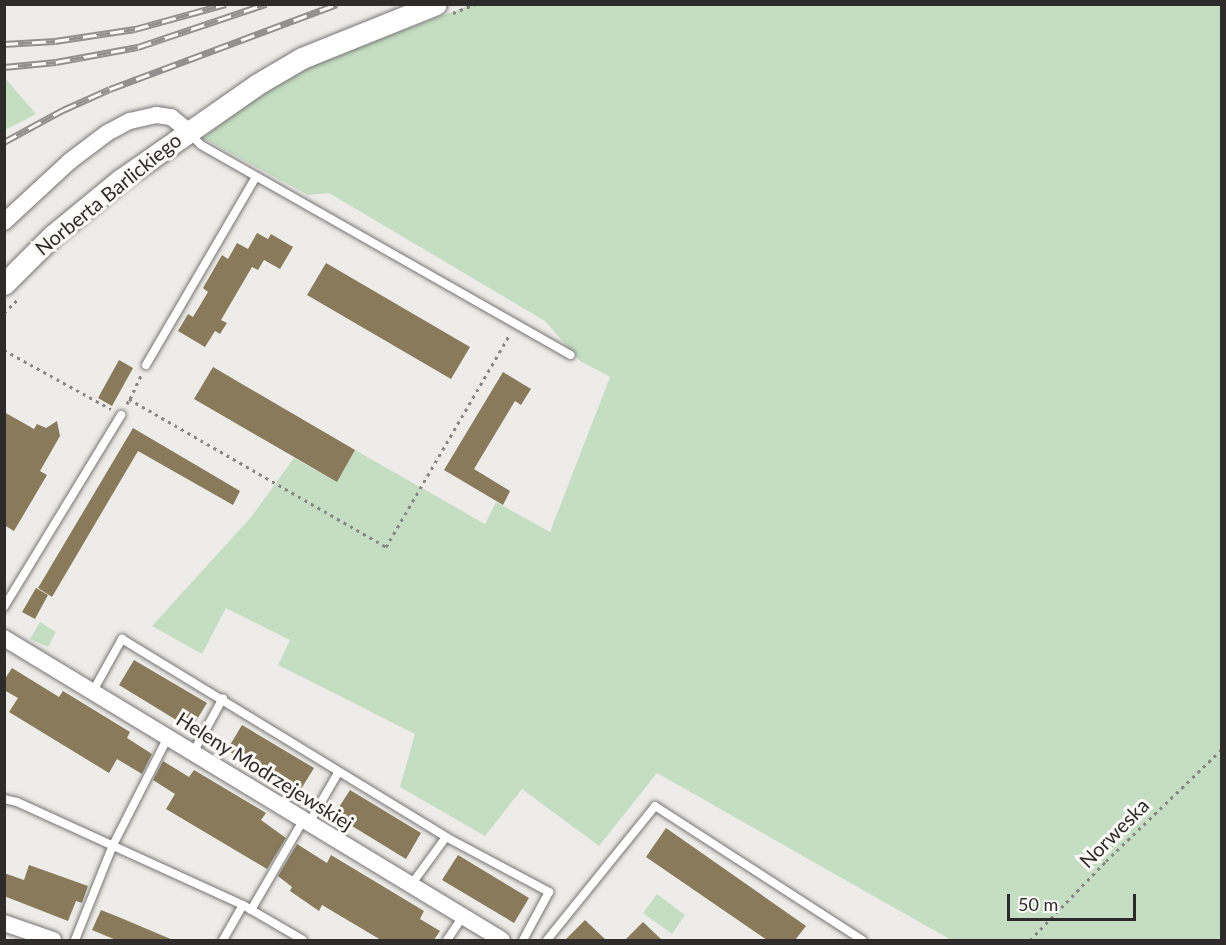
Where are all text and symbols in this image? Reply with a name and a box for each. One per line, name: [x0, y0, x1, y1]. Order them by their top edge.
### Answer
street label: Norberta Barlickiego: [30, 128, 186, 260]
street label: Heleny Modrzejewskiej: [172, 707, 358, 835]
street label: Norweska: [1074, 793, 1154, 873]
scale bar: [1010, 882, 1139, 920]
text: 50 m: [1018, 893, 1058, 915]

